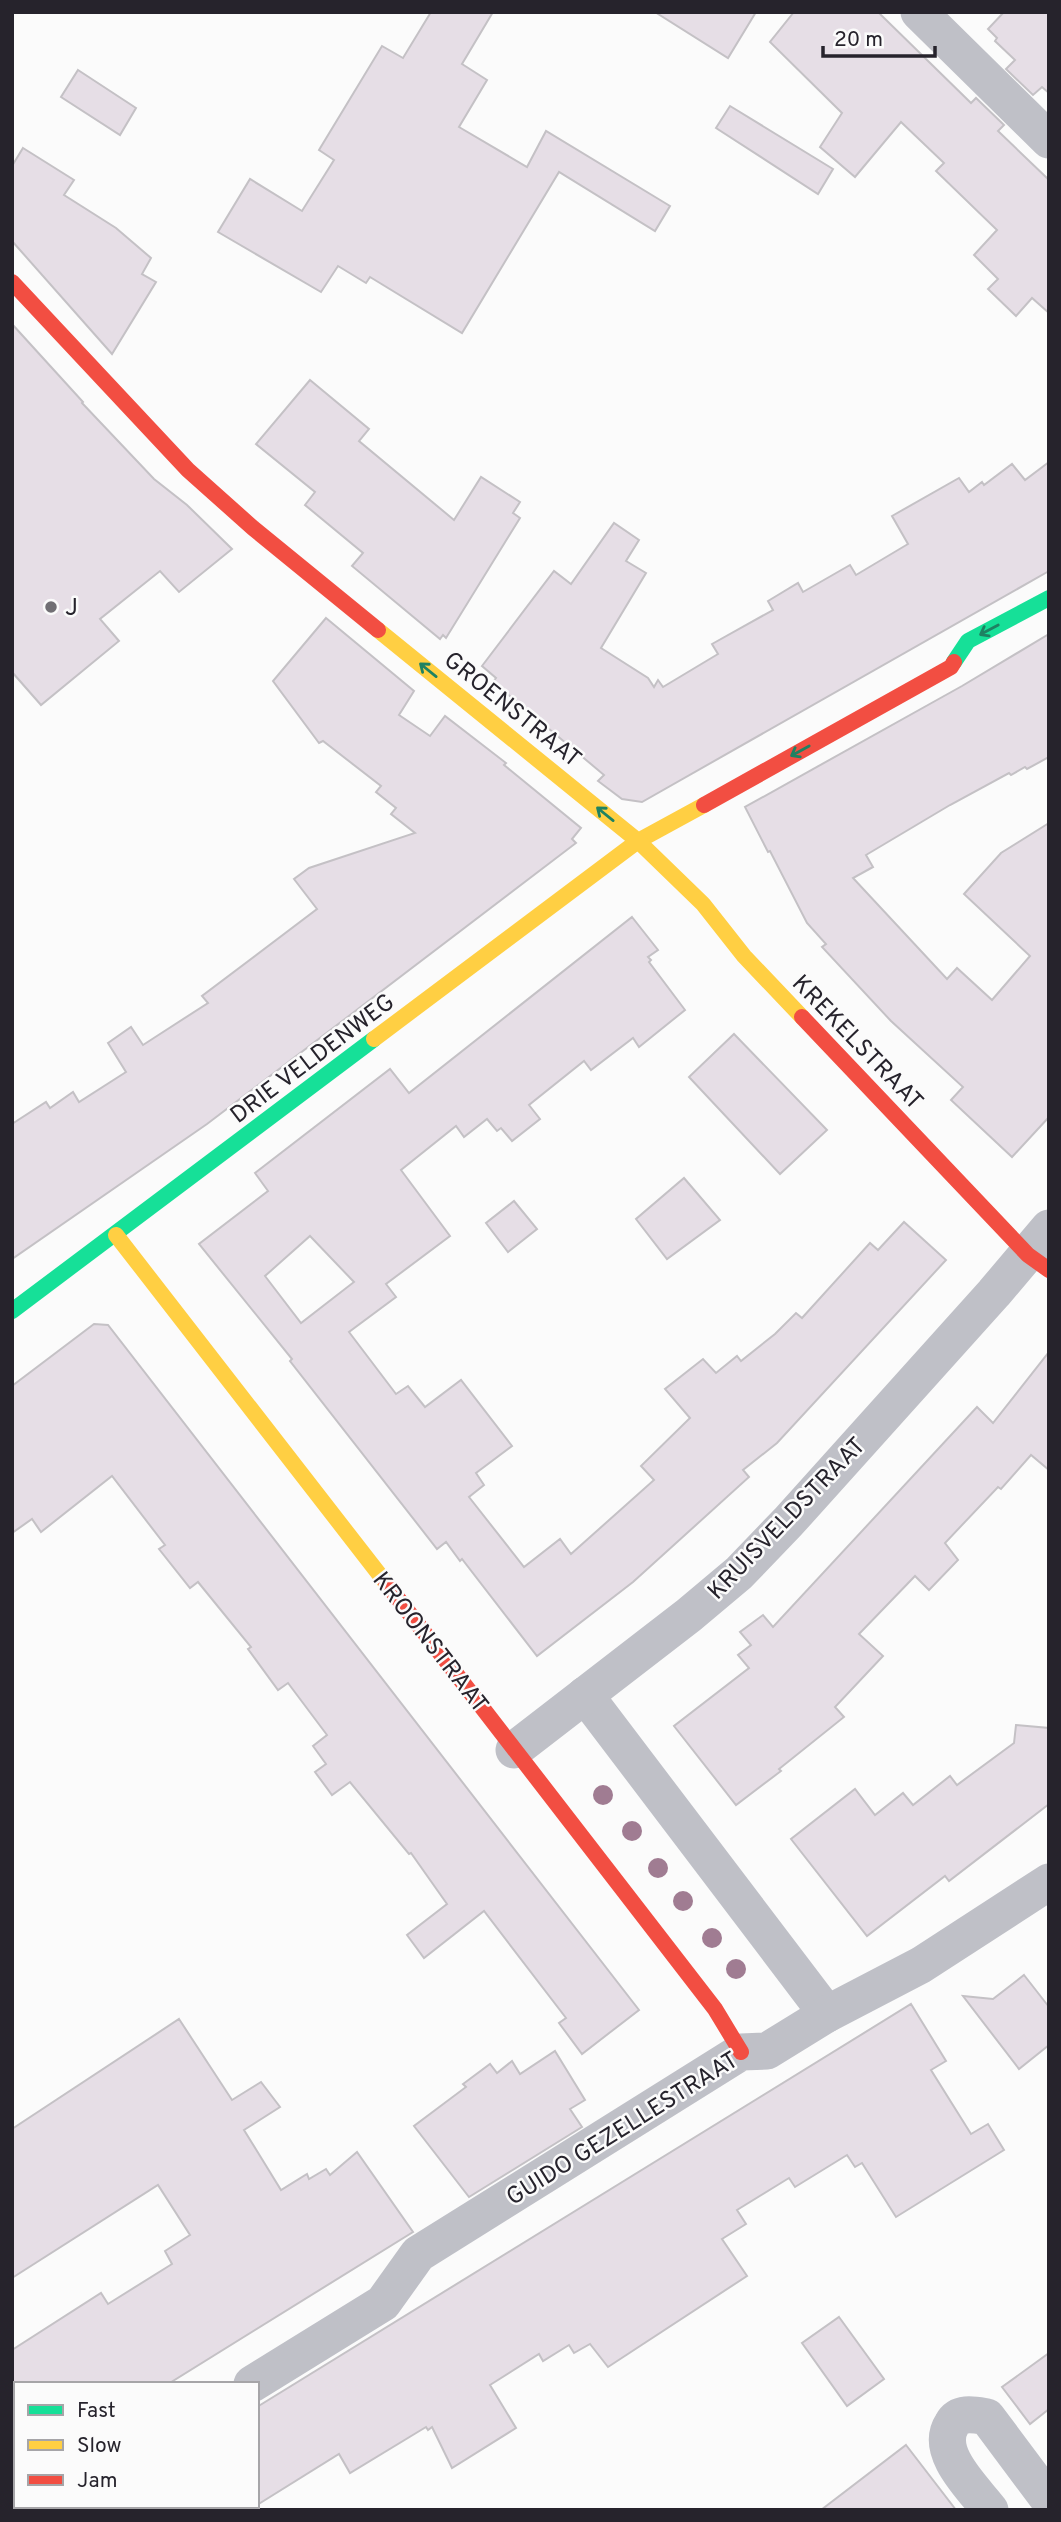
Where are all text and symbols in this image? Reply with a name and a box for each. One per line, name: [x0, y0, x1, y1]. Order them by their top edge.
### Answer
scale bar: [823, 14, 935, 58]
text: 20 m: [834, 27, 883, 54]
place label: J: [65, 594, 78, 624]
marker: J: [43, 599, 59, 615]
one-way arrow: [979, 623, 999, 637]
street label: GROENSTRAAT: [437, 646, 587, 775]
one-way arrow: [420, 662, 438, 678]
one-way arrow: [790, 744, 810, 758]
one-way arrow: [597, 806, 615, 821]
street label: KREKELSTRAAT: [785, 970, 929, 1117]
street label: DRIE VELDENWEG: [225, 988, 401, 1131]
street label: KRUISVELDSTRAAT: [702, 1432, 873, 1607]
street label: KROONSTRAAT: [365, 1567, 494, 1720]
street label: GUIDO GEZELLESTRAAT: [501, 2046, 745, 2213]
legend: [14, 2382, 259, 2508]
text: Fast: [77, 2398, 116, 2425]
text: Slow: [77, 2433, 122, 2460]
text: Jam: [77, 2468, 118, 2495]

